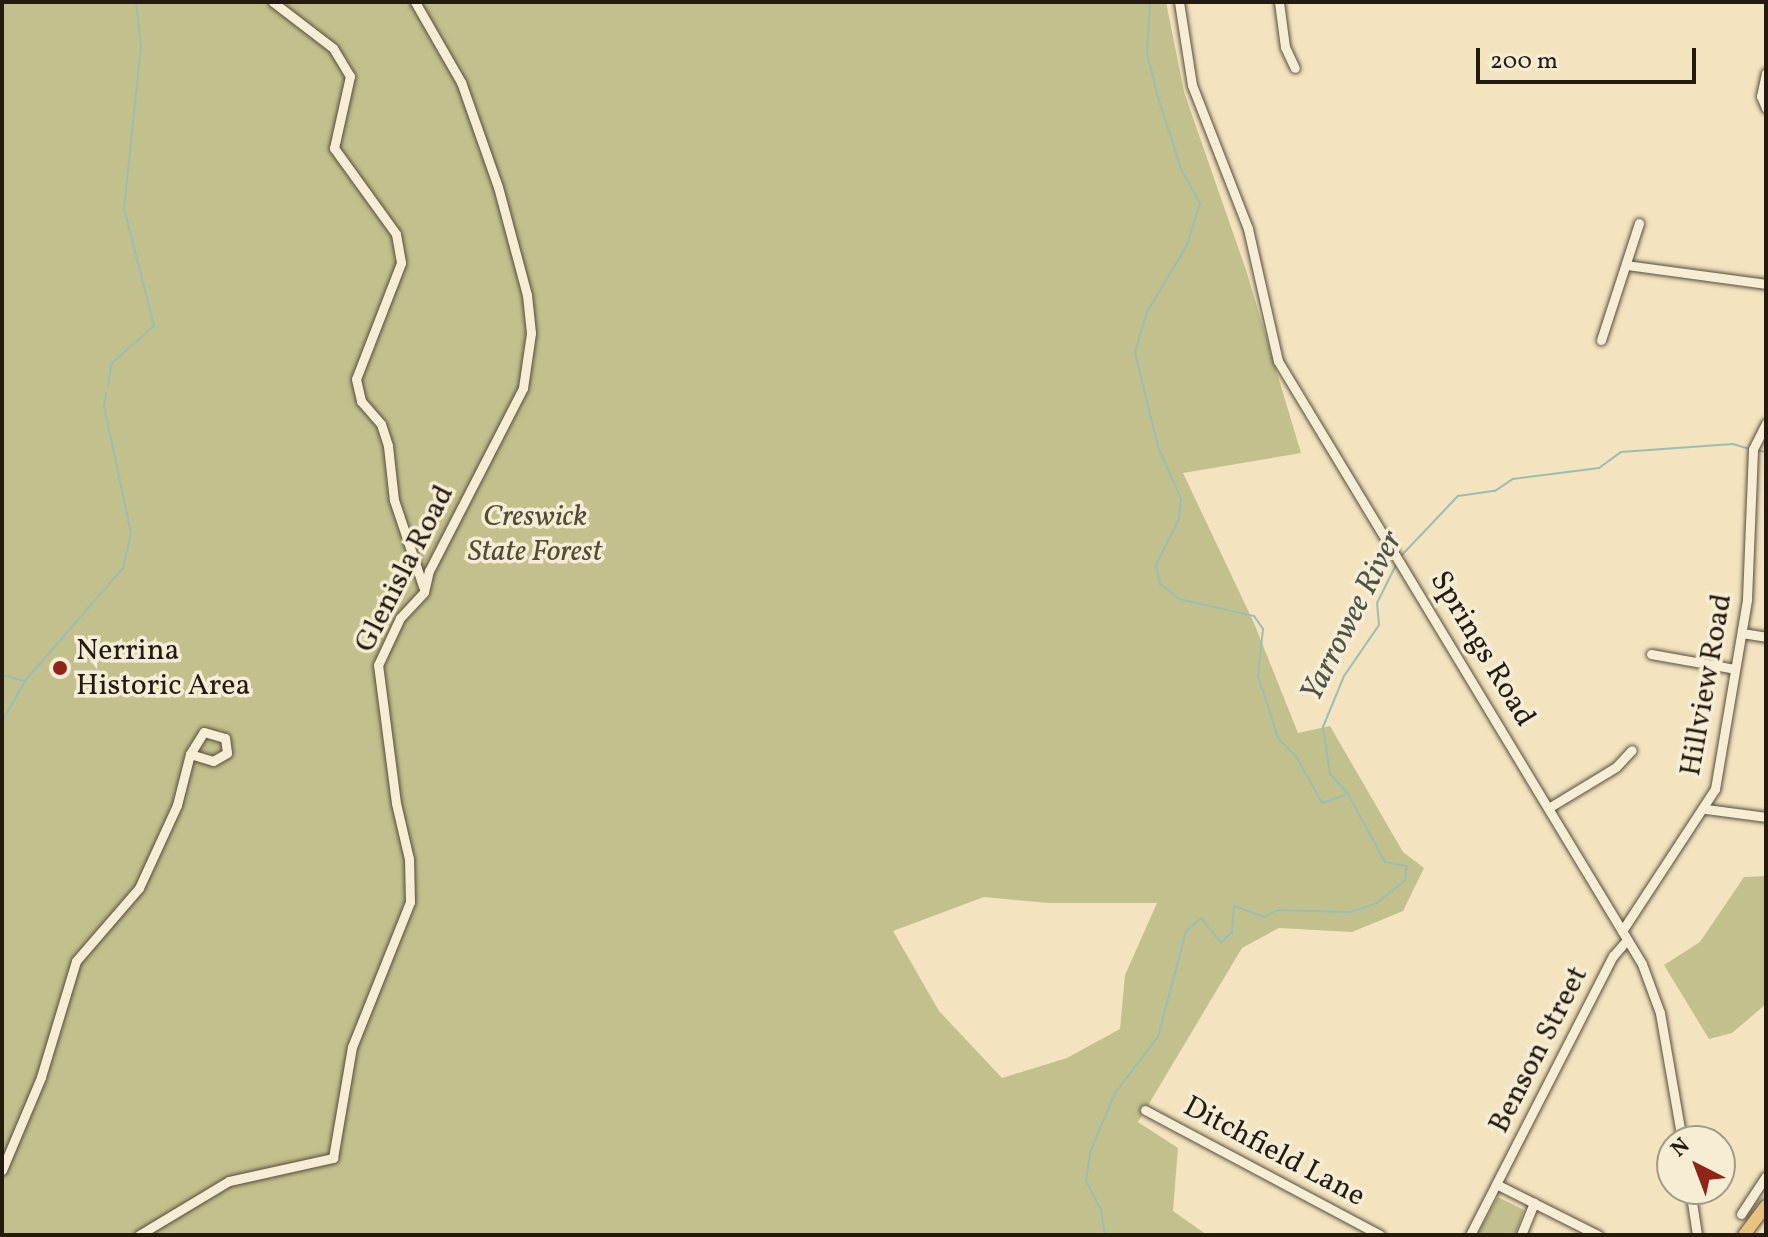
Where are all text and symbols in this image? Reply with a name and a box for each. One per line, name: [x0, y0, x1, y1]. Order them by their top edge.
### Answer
scale bar: [1480, 32, 1700, 82]
text: 200 m: [1490, 45, 1558, 79]
street label: Glenisla Road: [348, 480, 462, 658]
park label: Creswick State Forest: [468, 499, 602, 570]
water label: Yarrowee River: [1293, 525, 1413, 709]
street label: Springs Road: [1421, 565, 1543, 733]
street label: Hillview Road: [1673, 591, 1741, 779]
place label: Nerrina Historic Area: [76, 633, 251, 704]
marker: Nerrina Historic Area: [51, 659, 69, 677]
street label: Benson Street: [1482, 961, 1596, 1139]
street label: Ditchfield Lane: [1177, 1089, 1371, 1215]
north arrow: [1656, 1125, 1736, 1205]
text: N: [1665, 1131, 1697, 1165]

